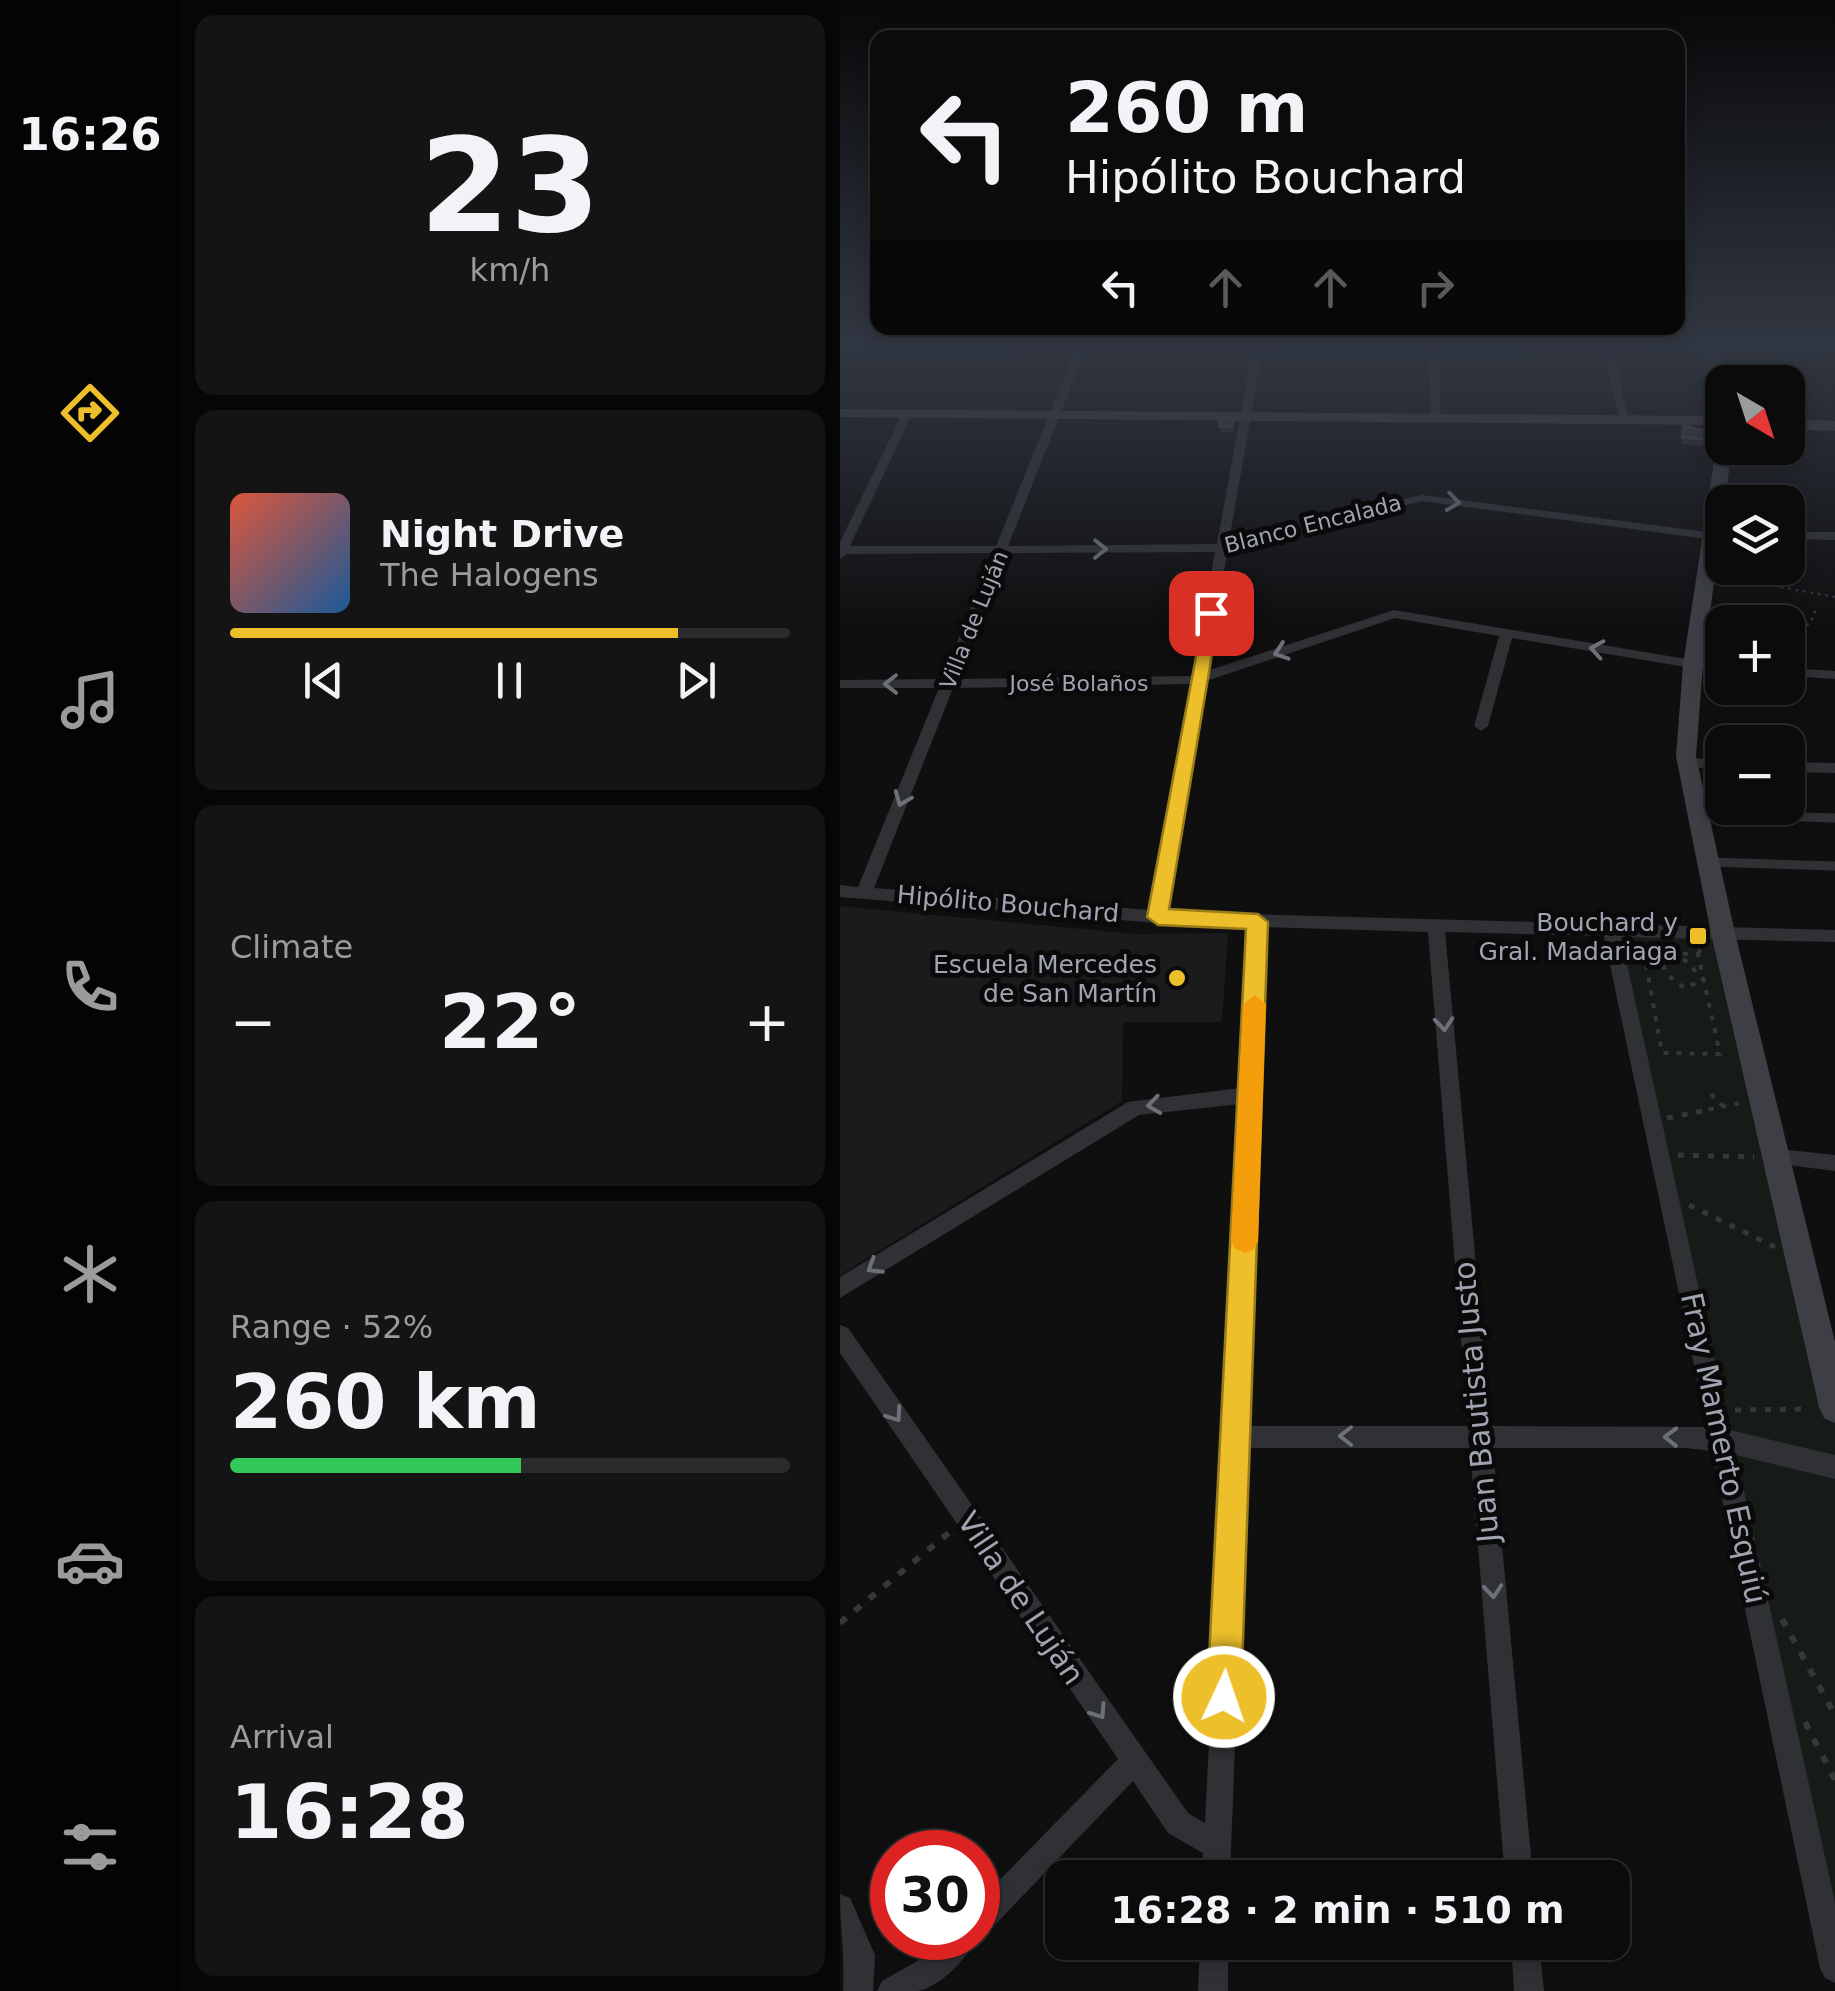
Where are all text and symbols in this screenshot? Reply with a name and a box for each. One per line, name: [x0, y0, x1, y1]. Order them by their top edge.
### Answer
text: 260 m: [1065, 67, 1308, 149]
icon: left: [900, 70, 1030, 200]
text: 16:26: [18, 108, 162, 161]
text: 23: [420, 110, 600, 262]
text: Hipólito Bouchard: [1065, 151, 1466, 204]
text: km/h: [470, 251, 550, 289]
icon: left: [1093, 260, 1148, 315]
icon: ahead: [1198, 260, 1253, 315]
icon: ahead: [1303, 260, 1358, 315]
icon: right: [1408, 260, 1463, 315]
north arrow: [1705, 365, 1805, 465]
map controls: [1705, 365, 1805, 825]
icon: directions: [55, 378, 125, 448]
button: layers: [1705, 485, 1805, 585]
street label: Blanco Encalada: [1222, 490, 1404, 558]
one-way arrow: [1445, 490, 1462, 511]
text: Night Drive: [380, 512, 624, 556]
one-way arrow: [1092, 538, 1108, 560]
street label: Villa de Luján: [935, 547, 1013, 693]
text: The Halogens: [380, 556, 599, 594]
pin: [1169, 571, 1254, 656]
icon: arrive: [1184, 586, 1239, 641]
button: +: [1705, 605, 1805, 705]
one-way arrow: [1589, 639, 1605, 660]
one-way arrow: [1274, 640, 1291, 660]
icon: previous: [296, 653, 351, 708]
icon: pause: [482, 653, 537, 708]
icon: next: [669, 653, 724, 708]
icon: music: [55, 665, 125, 735]
street label: José Bolaños: [1008, 671, 1148, 696]
one-way arrow: [882, 673, 898, 695]
button: −: [1705, 725, 1805, 825]
one-way arrow: [894, 789, 914, 807]
street label: Hipólito Bouchard: [896, 880, 1120, 928]
place label: Bouchard y Gral. Madariaga: [1478, 908, 1678, 966]
marker: Bouchard y Gral. Madariaga: [1687, 925, 1709, 947]
text: Climate: [230, 928, 353, 966]
place label: Escuela Mercedes de San Martín: [933, 950, 1157, 1008]
icon: phone: [55, 952, 125, 1022]
marker: Escuela Mercedes de San Martín: [1166, 967, 1188, 989]
text: 22°: [439, 978, 581, 1066]
text: −: [230, 990, 276, 1054]
text: +: [744, 990, 790, 1054]
one-way arrow: [1433, 1016, 1455, 1032]
one-way arrow: [1146, 1094, 1162, 1115]
icon: climate: [55, 1239, 125, 1309]
one-way arrow: [867, 1255, 885, 1274]
street label: Juan Bautista Justo: [1446, 1260, 1506, 1546]
street label: Fray Mamerto Esquiú: [1674, 1289, 1774, 1607]
text: Range · 52%: [230, 1308, 433, 1346]
text: 260 km: [230, 1358, 541, 1446]
one-way arrow: [883, 1403, 901, 1422]
one-way arrow: [1337, 1425, 1352, 1447]
one-way arrow: [1662, 1426, 1678, 1448]
street label: Villa de Luján: [950, 1505, 1092, 1691]
icon: car: [55, 1526, 125, 1596]
one-way arrow: [1481, 1584, 1503, 1600]
position arrow: [1172, 1645, 1276, 1749]
one-way arrow: [1087, 1700, 1105, 1719]
text: Arrival: [230, 1718, 334, 1756]
text: 16:28: [230, 1768, 469, 1856]
icon: filters: [55, 1812, 125, 1882]
speed limit sign: 30: [870, 1830, 1000, 1960]
text: 16:28 · 2 min · 510 m: [1110, 1888, 1565, 1932]

